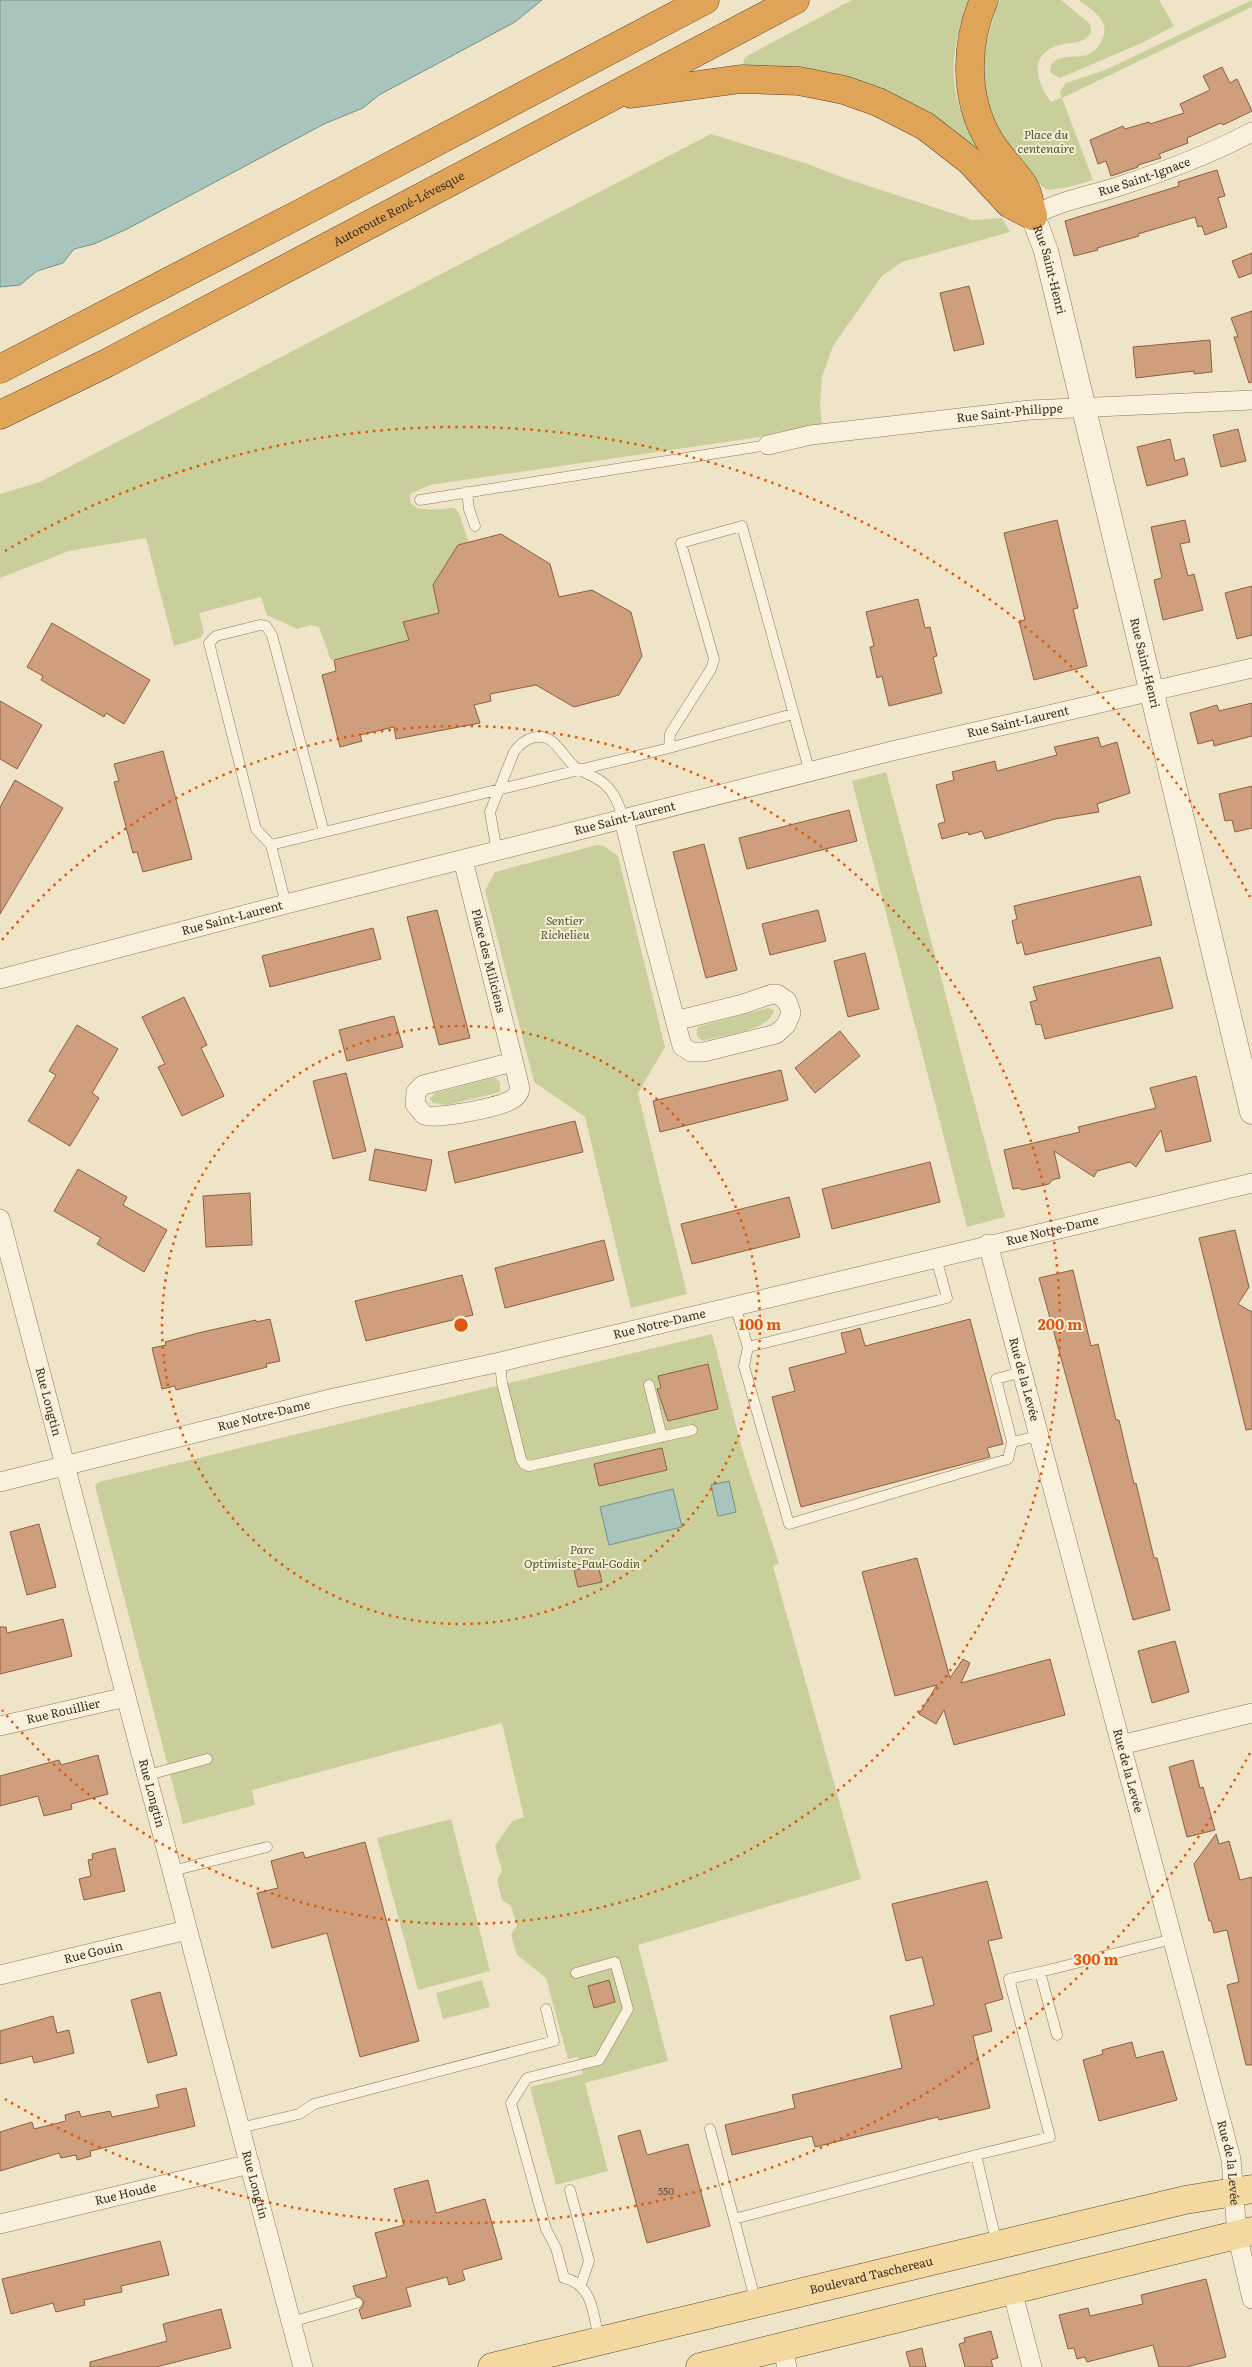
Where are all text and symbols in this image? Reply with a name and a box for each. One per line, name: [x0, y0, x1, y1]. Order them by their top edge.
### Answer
park label: Place du centenaire: [1018, 125, 1075, 157]
street label: Rue Saint-Ignace: [1096, 152, 1193, 200]
street label: Autoroute René-Lévesque: [330, 166, 467, 250]
street label: Rue Saint-Henri: [1029, 222, 1071, 316]
street label: Rue Saint-Philippe: [955, 399, 1063, 426]
street label: Rue Saint-Henri: [1126, 616, 1165, 710]
street label: Rue Saint-Laurent: [965, 700, 1071, 741]
street label: Rue Saint-Laurent: [572, 796, 677, 839]
street label: Rue Saint-Laurent: [179, 895, 285, 939]
street label: Place des Miliciens: [468, 907, 511, 1015]
park label: Sentier Richelieu: [540, 911, 591, 943]
street label: Rue Notre-Dame: [1004, 1210, 1100, 1249]
street label: Rue Notre-Dame: [611, 1303, 707, 1343]
text: 100 m: [739, 1312, 781, 1335]
text: 200 m: [1038, 1312, 1082, 1335]
centre of rings: [452, 1316, 470, 1334]
street label: Rue de la Levée: [1005, 1335, 1045, 1423]
street label: Rue Longtin: [32, 1365, 67, 1438]
street label: Rue Notre-Dame: [215, 1394, 312, 1435]
park label: Parc Optimiste-Paul-Godin: [524, 1540, 640, 1572]
street label: Rue Rouillier: [24, 1693, 102, 1728]
street label: Rue de la Levée: [1109, 1727, 1149, 1814]
street label: Rue Longtin: [135, 1757, 170, 1829]
street label: Rue Gouin: [62, 1936, 124, 1967]
text: 300 m: [1074, 1947, 1118, 1970]
street label: Rue de la Levée: [1213, 2118, 1245, 2206]
street label: Rue Longtin: [238, 2148, 274, 2221]
street label: Rue Houde: [93, 2177, 158, 2209]
house number: 550: [658, 2183, 674, 2198]
street label: Boulevard Taschereau: [807, 2251, 935, 2298]

